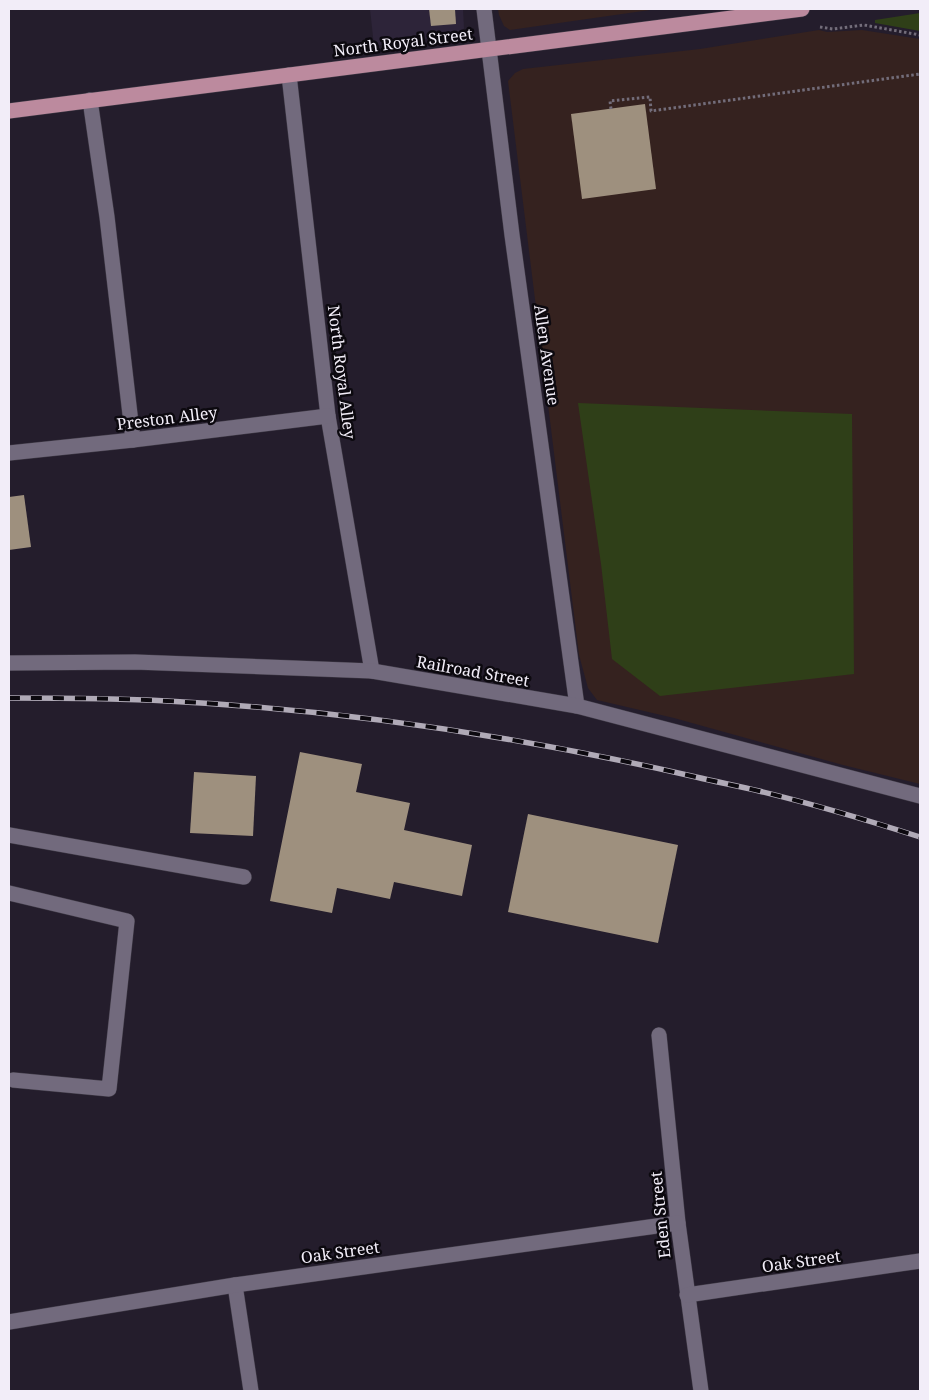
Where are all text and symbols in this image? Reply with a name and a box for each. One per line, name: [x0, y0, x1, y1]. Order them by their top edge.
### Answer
street label: North Royal Street: [332, 22, 474, 61]
street label: Allen Avenue: [529, 303, 565, 407]
street label: North Royal Alley: [323, 304, 361, 441]
street label: Preston Alley: [115, 401, 219, 435]
street label: Railroad Street: [415, 650, 531, 692]
street label: Eden Street: [644, 1170, 676, 1260]
street label: Oak Street: [299, 1236, 381, 1268]
street label: Oak Street: [760, 1245, 842, 1277]

